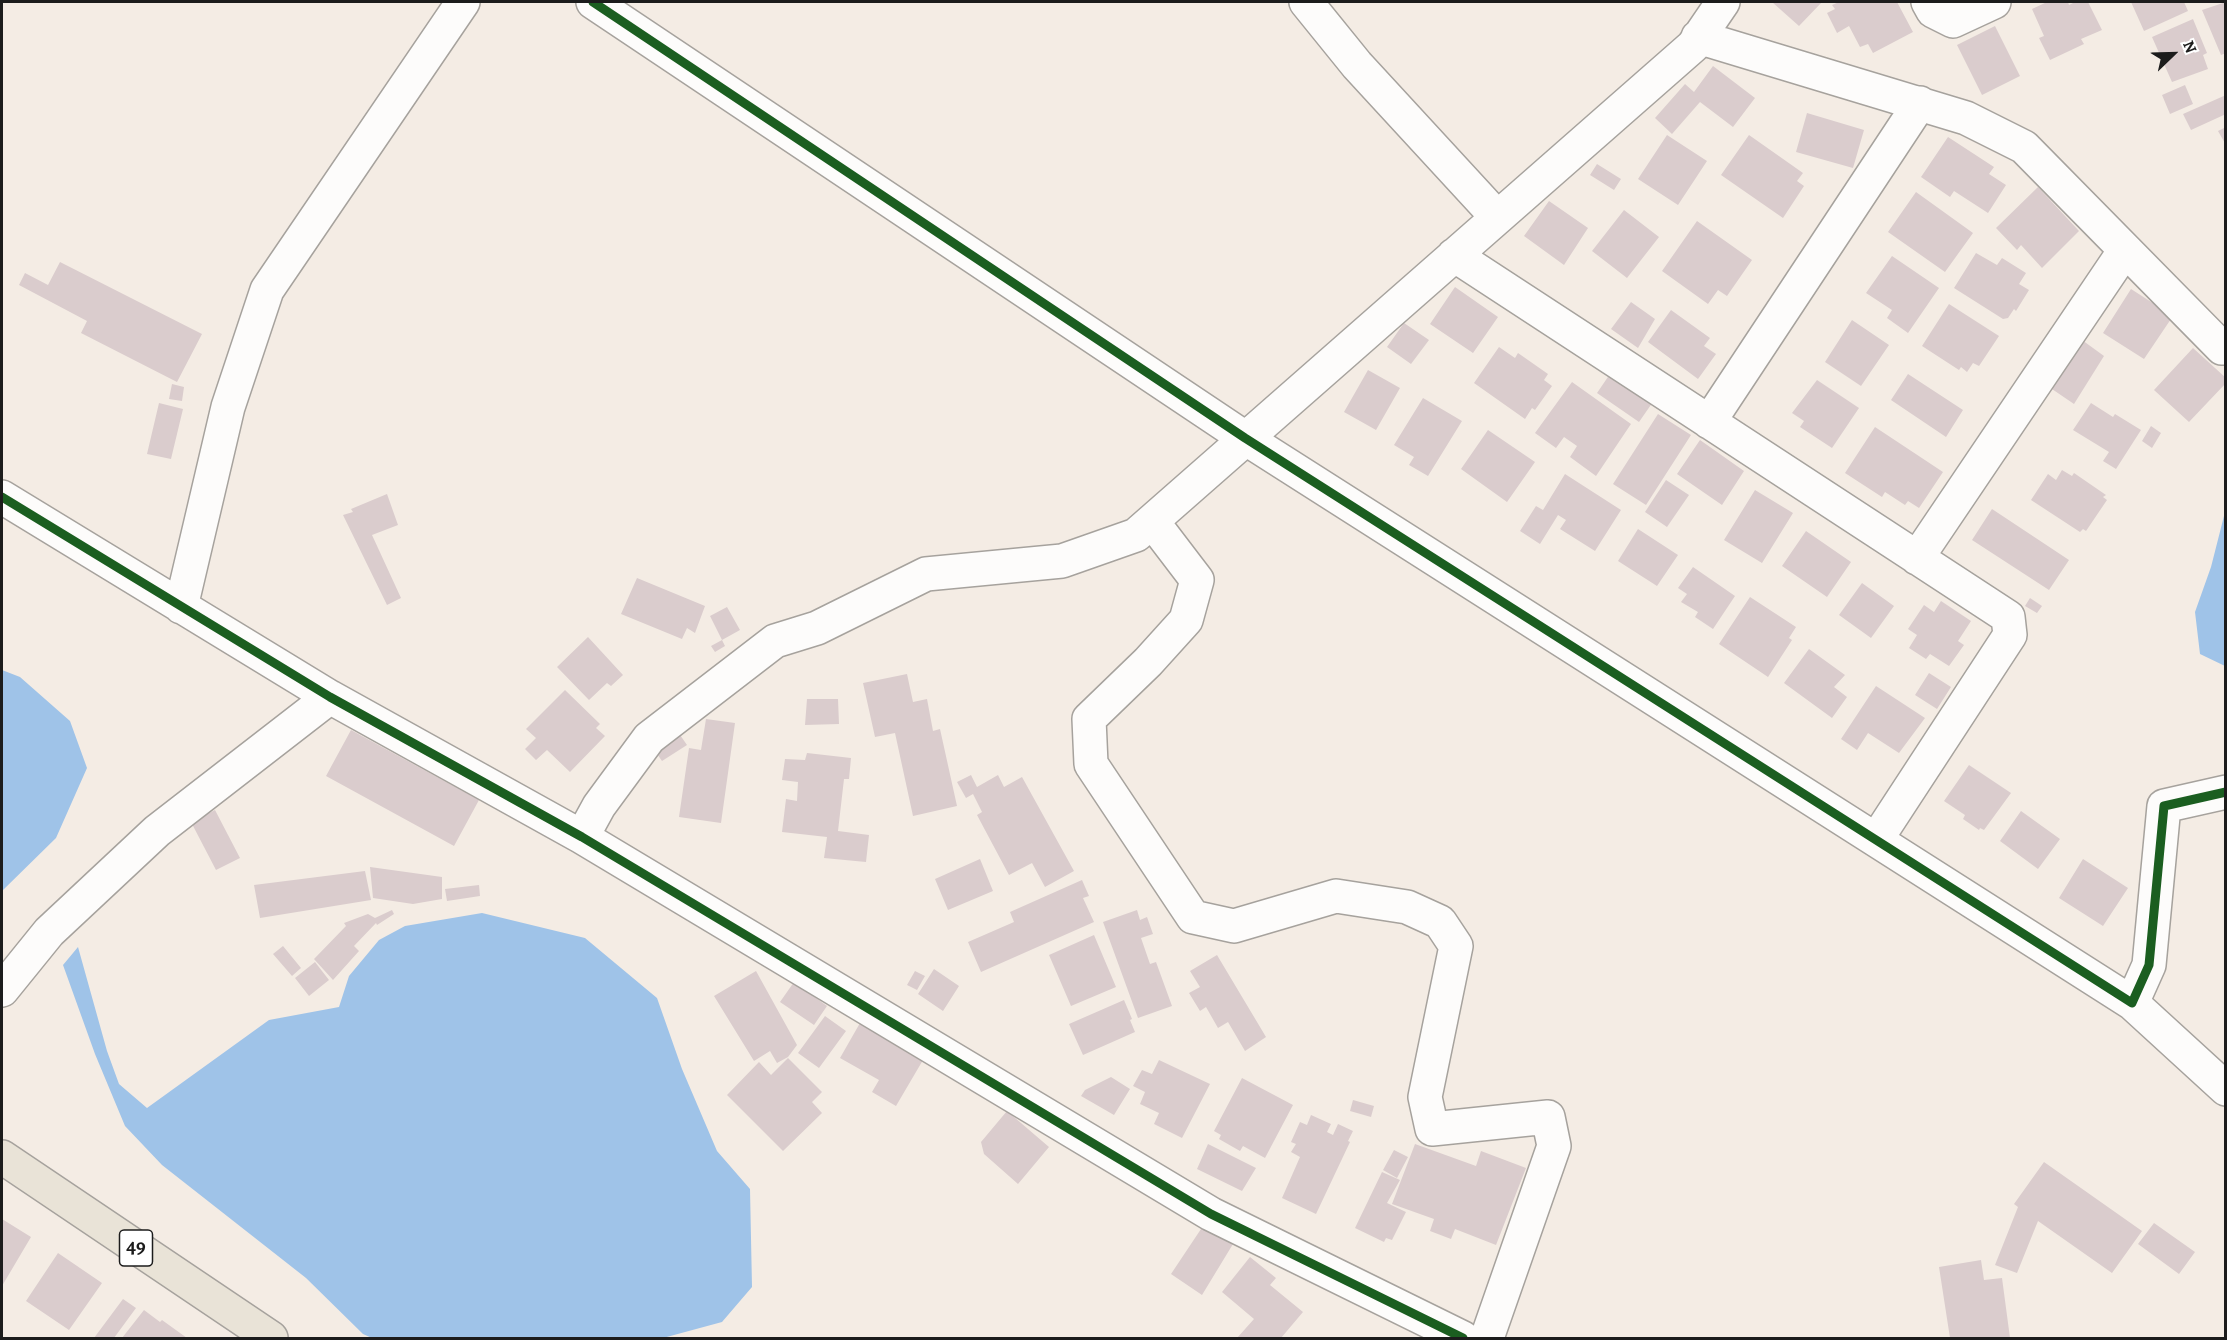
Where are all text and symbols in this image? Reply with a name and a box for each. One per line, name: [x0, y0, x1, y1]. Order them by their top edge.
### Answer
north arrow: [2143, 24, 2203, 84]
text: N: [2177, 37, 2202, 57]
road number: 49: [120, 1230, 152, 1266]

